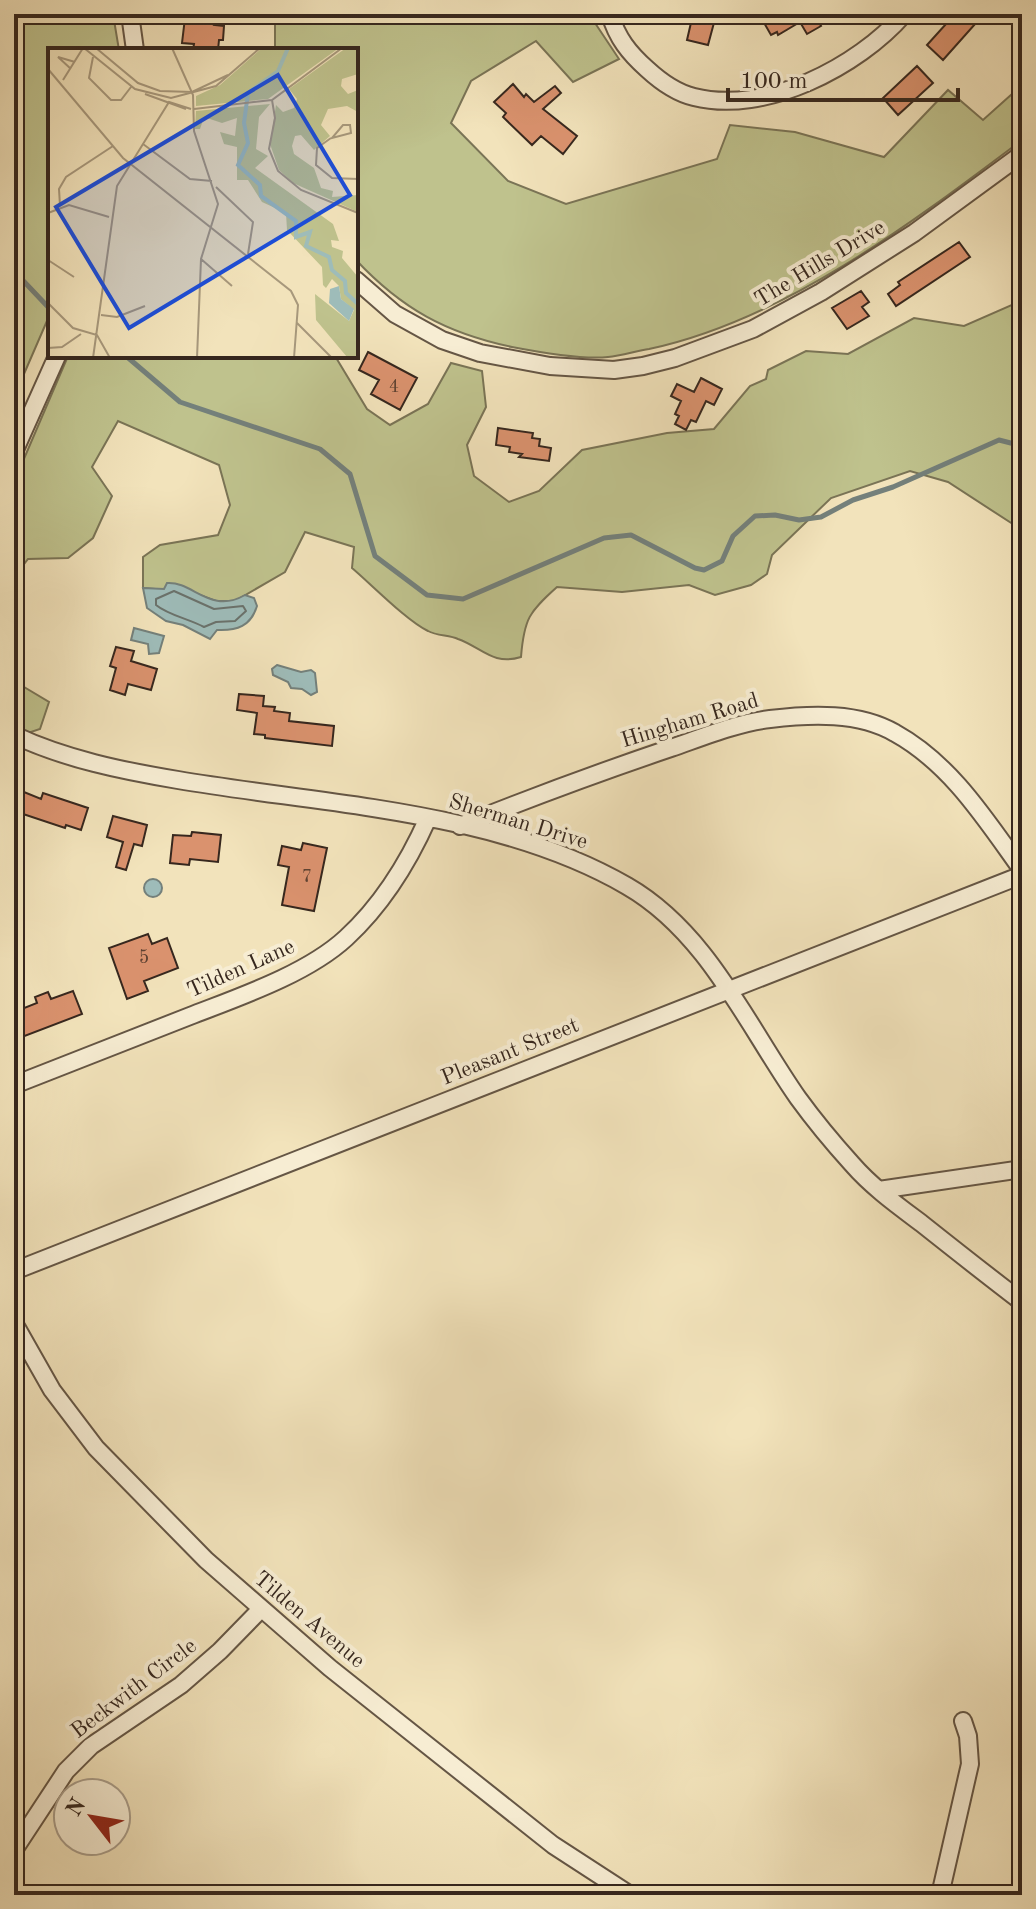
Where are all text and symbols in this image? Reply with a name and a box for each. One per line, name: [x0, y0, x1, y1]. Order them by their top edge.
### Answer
inset map: [48, 48, 358, 358]
scale bar: [728, 52, 958, 102]
text: 100 m: [740, 70, 808, 94]
street label: The Hills Drive: [751, 217, 889, 311]
house number: 4: [389, 378, 399, 396]
street label: Hingham Road: [619, 690, 761, 752]
street label: Sherman Drive: [446, 790, 590, 854]
house number: 7: [302, 868, 312, 886]
street label: Tilden Lane: [184, 936, 298, 1002]
house number: 5: [139, 949, 149, 967]
street label: Pleasant Street: [438, 1014, 582, 1090]
street label: Tilden Avenue: [249, 1568, 369, 1672]
street label: Beckwith Circle: [67, 1635, 201, 1743]
north arrow: [52, 1777, 132, 1857]
text: N: [63, 1795, 90, 1821]

